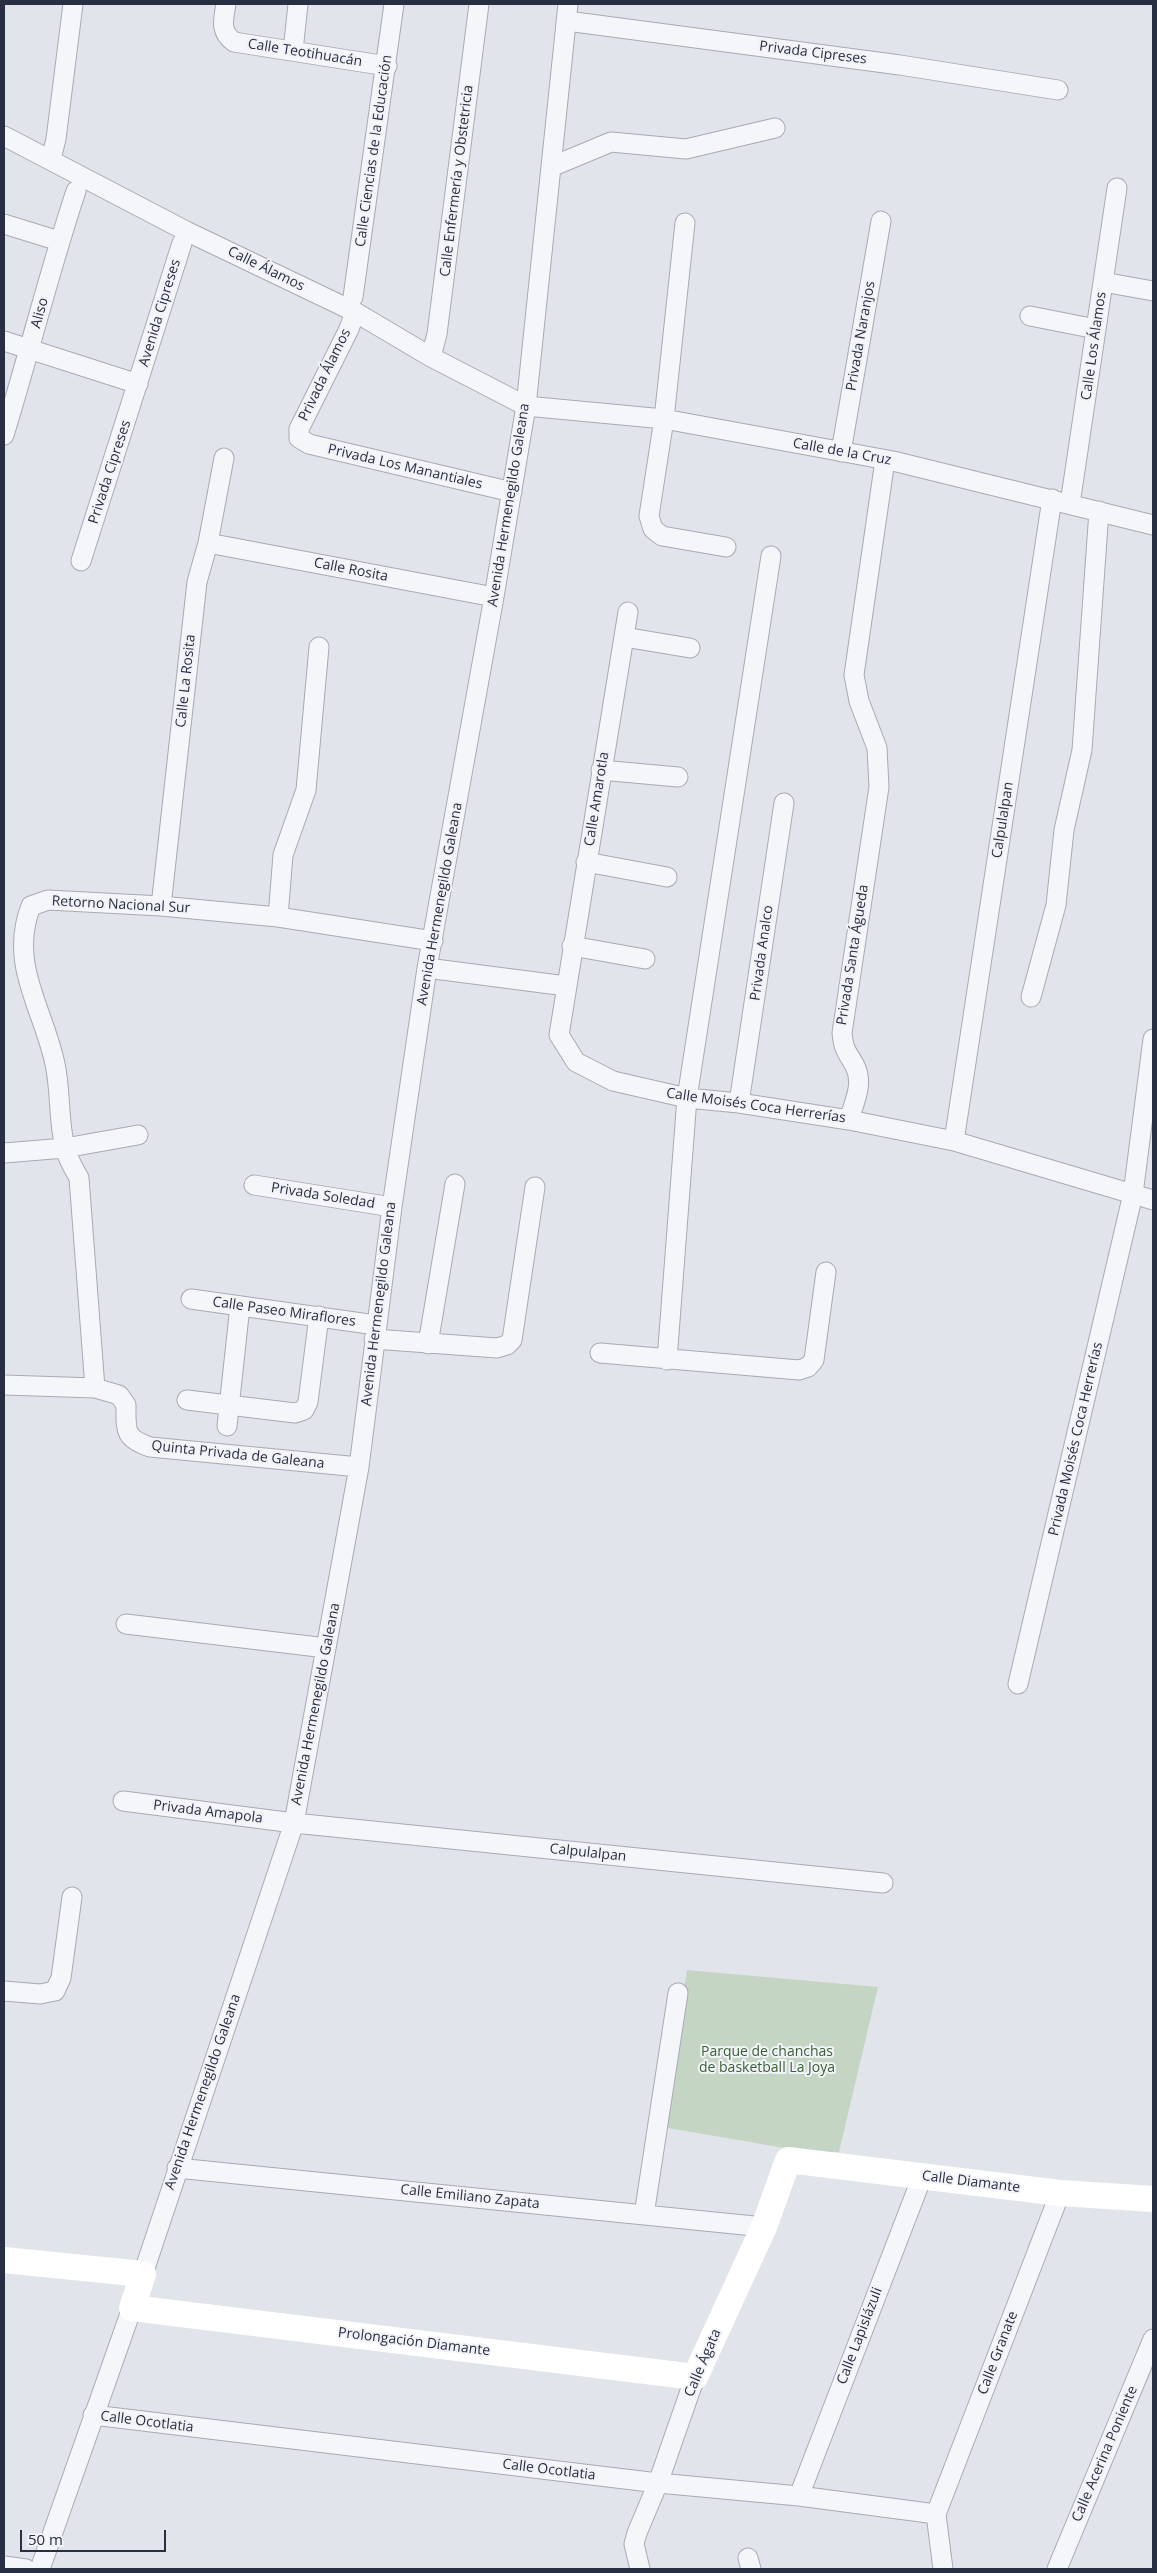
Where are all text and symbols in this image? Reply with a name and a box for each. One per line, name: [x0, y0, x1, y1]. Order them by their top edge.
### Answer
street label: Calle Teotihuacán: [247, 36, 363, 70]
street label: Privada Cipreses: [758, 38, 868, 68]
street label: Calle Ciencias de la Educación: [352, 54, 396, 248]
street label: Calle Enfermería y Obstetricia: [437, 84, 477, 278]
street label: Calle Álamos: [225, 243, 307, 295]
street label: Avenida Cipreses: [136, 257, 184, 369]
street label: Privada Naranjos: [843, 280, 879, 392]
street label: Calle Los Álamos: [1078, 291, 1110, 401]
street label: Aliso: [28, 296, 52, 330]
street label: Privada Álamos: [295, 326, 355, 424]
street label: Avenida Hermenegildo Galeana: [485, 402, 533, 608]
street label: Privada Cipreses: [85, 418, 135, 526]
street label: Calle de la Cruz: [791, 435, 893, 469]
street label: Privada Los Manantiales: [326, 441, 484, 493]
street label: Calle Rosita: [312, 555, 390, 585]
street label: Calle La Rosita: [173, 633, 199, 729]
street label: Calle Amarotla: [581, 751, 613, 847]
street label: Calpulalpan: [989, 781, 1017, 859]
street label: Avenida Hermenegildo Galeana: [414, 801, 466, 1007]
street label: Privada Santa Águeda: [834, 883, 872, 1027]
street label: Retorno Nacional Sur: [51, 893, 191, 917]
street label: Privada Analco: [747, 904, 777, 1002]
street label: Calle Moisés Coca Herrerías: [665, 1085, 847, 1127]
street label: Privada Soledad: [270, 1180, 376, 1212]
street label: Avenida Hermenegildo Galeana: [358, 1201, 400, 1407]
street label: Calle Paseo Miraflores: [211, 1294, 357, 1330]
street label: Privada Moisés Coca Herrerías: [1046, 1340, 1106, 1538]
street label: Quinta Privada de Galeana: [151, 1438, 325, 1472]
street label: Avenida Hermenegildo Galeana: [288, 1601, 344, 1807]
street label: Privada Amapola: [152, 1797, 264, 1827]
street label: Calpulalpan: [549, 1841, 627, 1865]
street label: Avenida Hermenegildo Galeana: [162, 1992, 244, 2192]
park label: Parque de chanchas de basketball La Joya: [699, 2044, 835, 2076]
street label: Calle Diamante: [921, 2168, 1021, 2196]
street label: Calle Emiliano Zapata: [400, 2181, 540, 2213]
street label: Calle Lapislázuli: [834, 2285, 886, 2387]
street label: Calle Granate: [974, 2309, 1022, 2397]
street label: Prolongación Diamante: [337, 2324, 491, 2360]
street label: Calle Ágata: [681, 2327, 725, 2399]
street label: Calle Acerina Poniente: [1069, 2383, 1141, 2525]
street label: Calle Ocotlatia: [99, 2408, 195, 2436]
street label: Calle Ocotlatia: [501, 2456, 597, 2484]
scale bar: [22, 2520, 169, 2552]
text: 50 m: [28, 2529, 63, 2549]

